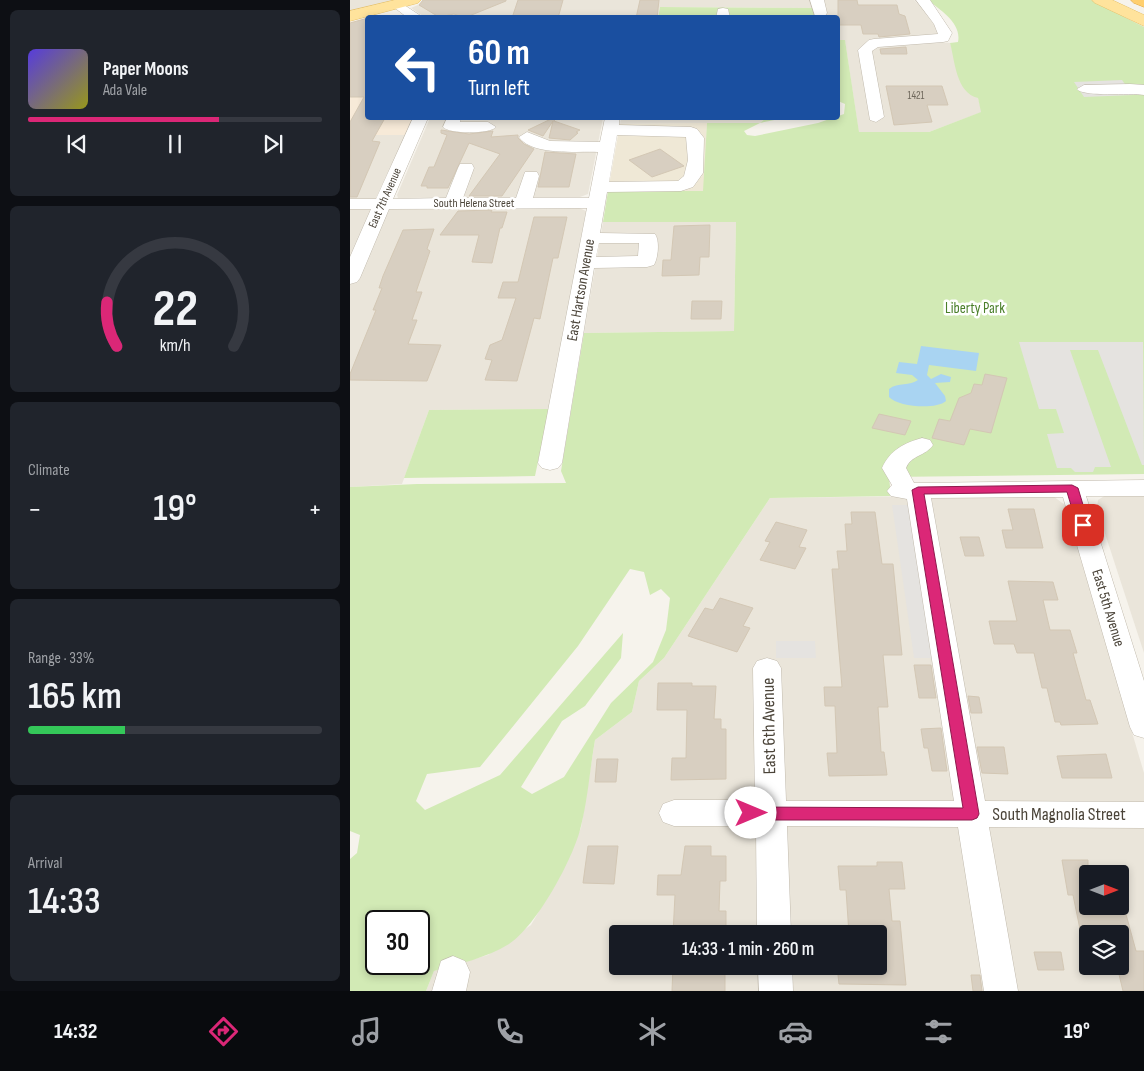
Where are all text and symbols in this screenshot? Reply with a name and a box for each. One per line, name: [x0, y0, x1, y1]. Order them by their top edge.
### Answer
text: 60 m: [468, 32, 530, 75]
icon: left: [385, 35, 450, 100]
text: Paper Moons: [103, 58, 189, 81]
text: Turn left: [468, 75, 530, 102]
text: Ada Vale: [103, 81, 147, 100]
house number: 1421: [908, 89, 925, 102]
icon: previous: [63, 130, 91, 158]
icon: pause: [161, 130, 189, 158]
icon: next: [259, 130, 287, 158]
street label: East 7th Avenue: [365, 165, 405, 230]
street label: South Helena Street: [434, 196, 515, 211]
street label: East Hartson Avenue: [563, 237, 599, 343]
text: 22: [152, 278, 198, 341]
park label: Liberty Park: [945, 299, 1005, 318]
text: km/h: [160, 335, 190, 356]
text: Climate: [28, 461, 70, 480]
text: 19°: [153, 486, 197, 531]
text: −: [28, 493, 42, 526]
text: +: [308, 493, 322, 526]
pin: [1062, 504, 1104, 546]
icon: arrive: [1069, 511, 1097, 539]
street label: East 5th Avenue: [1087, 567, 1129, 649]
text: Range · 33%: [28, 649, 94, 668]
text: 165 km: [28, 674, 122, 719]
street label: East 6th Avenue: [758, 677, 780, 775]
position arrow: [724, 786, 776, 838]
street label: South Magnolia Street: [992, 804, 1126, 825]
text: Arrival: [28, 854, 62, 873]
north arrow: [1079, 865, 1129, 915]
map controls: [1079, 865, 1129, 975]
text: 14:33: [28, 879, 100, 924]
speed limit sign: 30: [365, 910, 430, 975]
button: layers: [1079, 925, 1129, 975]
text: 14:33 · 1 min · 260 m: [682, 938, 814, 961]
icon: directions: [206, 1014, 241, 1049]
icon: music: [349, 1014, 384, 1049]
icon: phone: [492, 1014, 527, 1049]
icon: climate: [635, 1014, 670, 1049]
icon: car: [778, 1014, 813, 1049]
icon: filters: [921, 1014, 956, 1049]
text: 14:32: [54, 1018, 97, 1045]
text: 19°: [1064, 1018, 1090, 1045]

